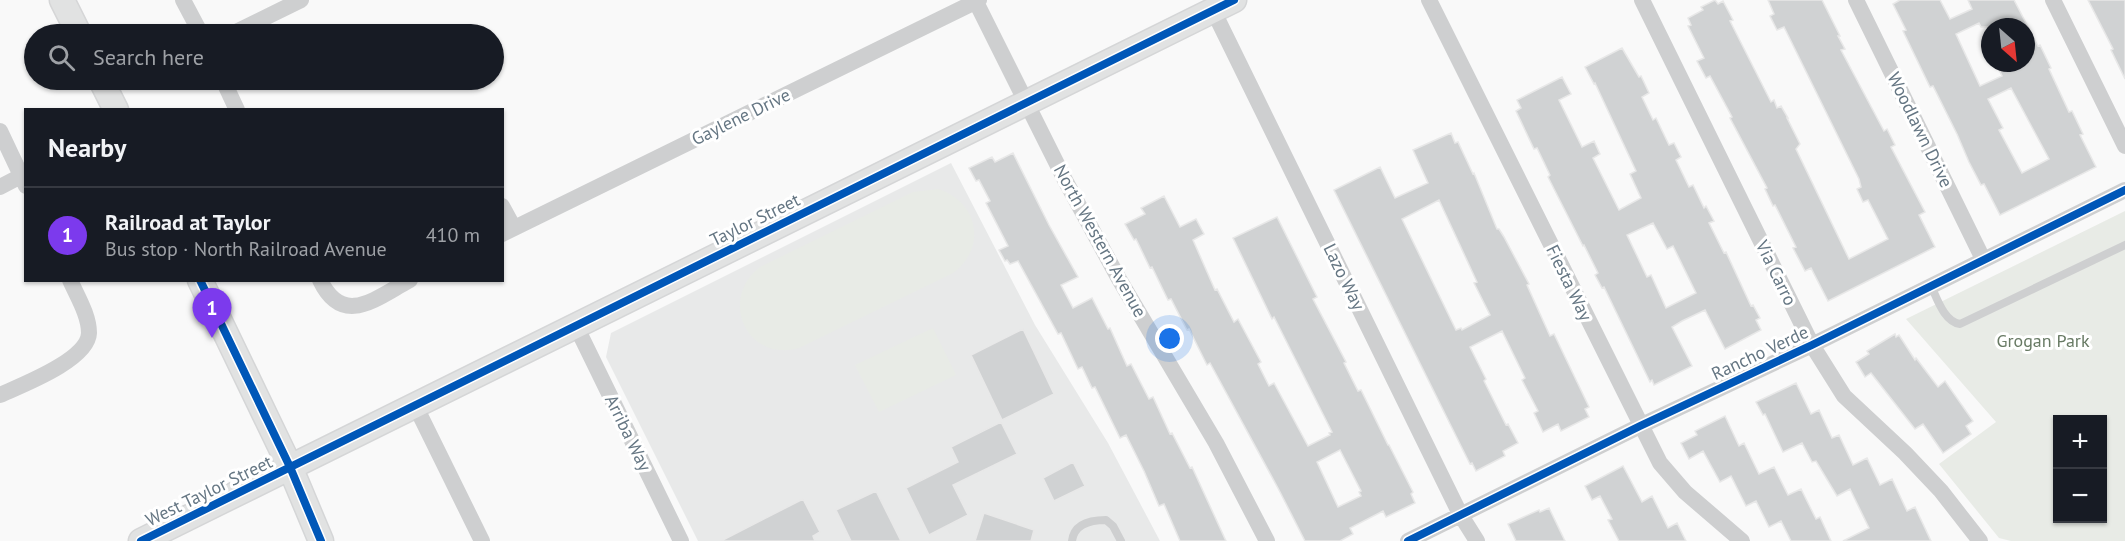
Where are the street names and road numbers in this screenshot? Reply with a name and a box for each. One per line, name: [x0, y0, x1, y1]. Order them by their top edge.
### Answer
street label: Woodlawn Drive: [1883, 68, 1958, 191]
street label: Gaylene Drive: [688, 83, 794, 150]
street label: North Western Avenue: [1049, 160, 1152, 321]
street label: Taylor Street: [706, 188, 804, 251]
street label: Via Carro: [1750, 236, 1802, 309]
street label: Lazo Way: [1318, 240, 1371, 314]
street label: Fiesta Way: [1541, 241, 1598, 325]
street label: Rancho Verde: [1708, 320, 1812, 385]
street label: Arriba Way: [600, 391, 657, 475]
street label: West Taylor Street: [142, 450, 276, 531]

